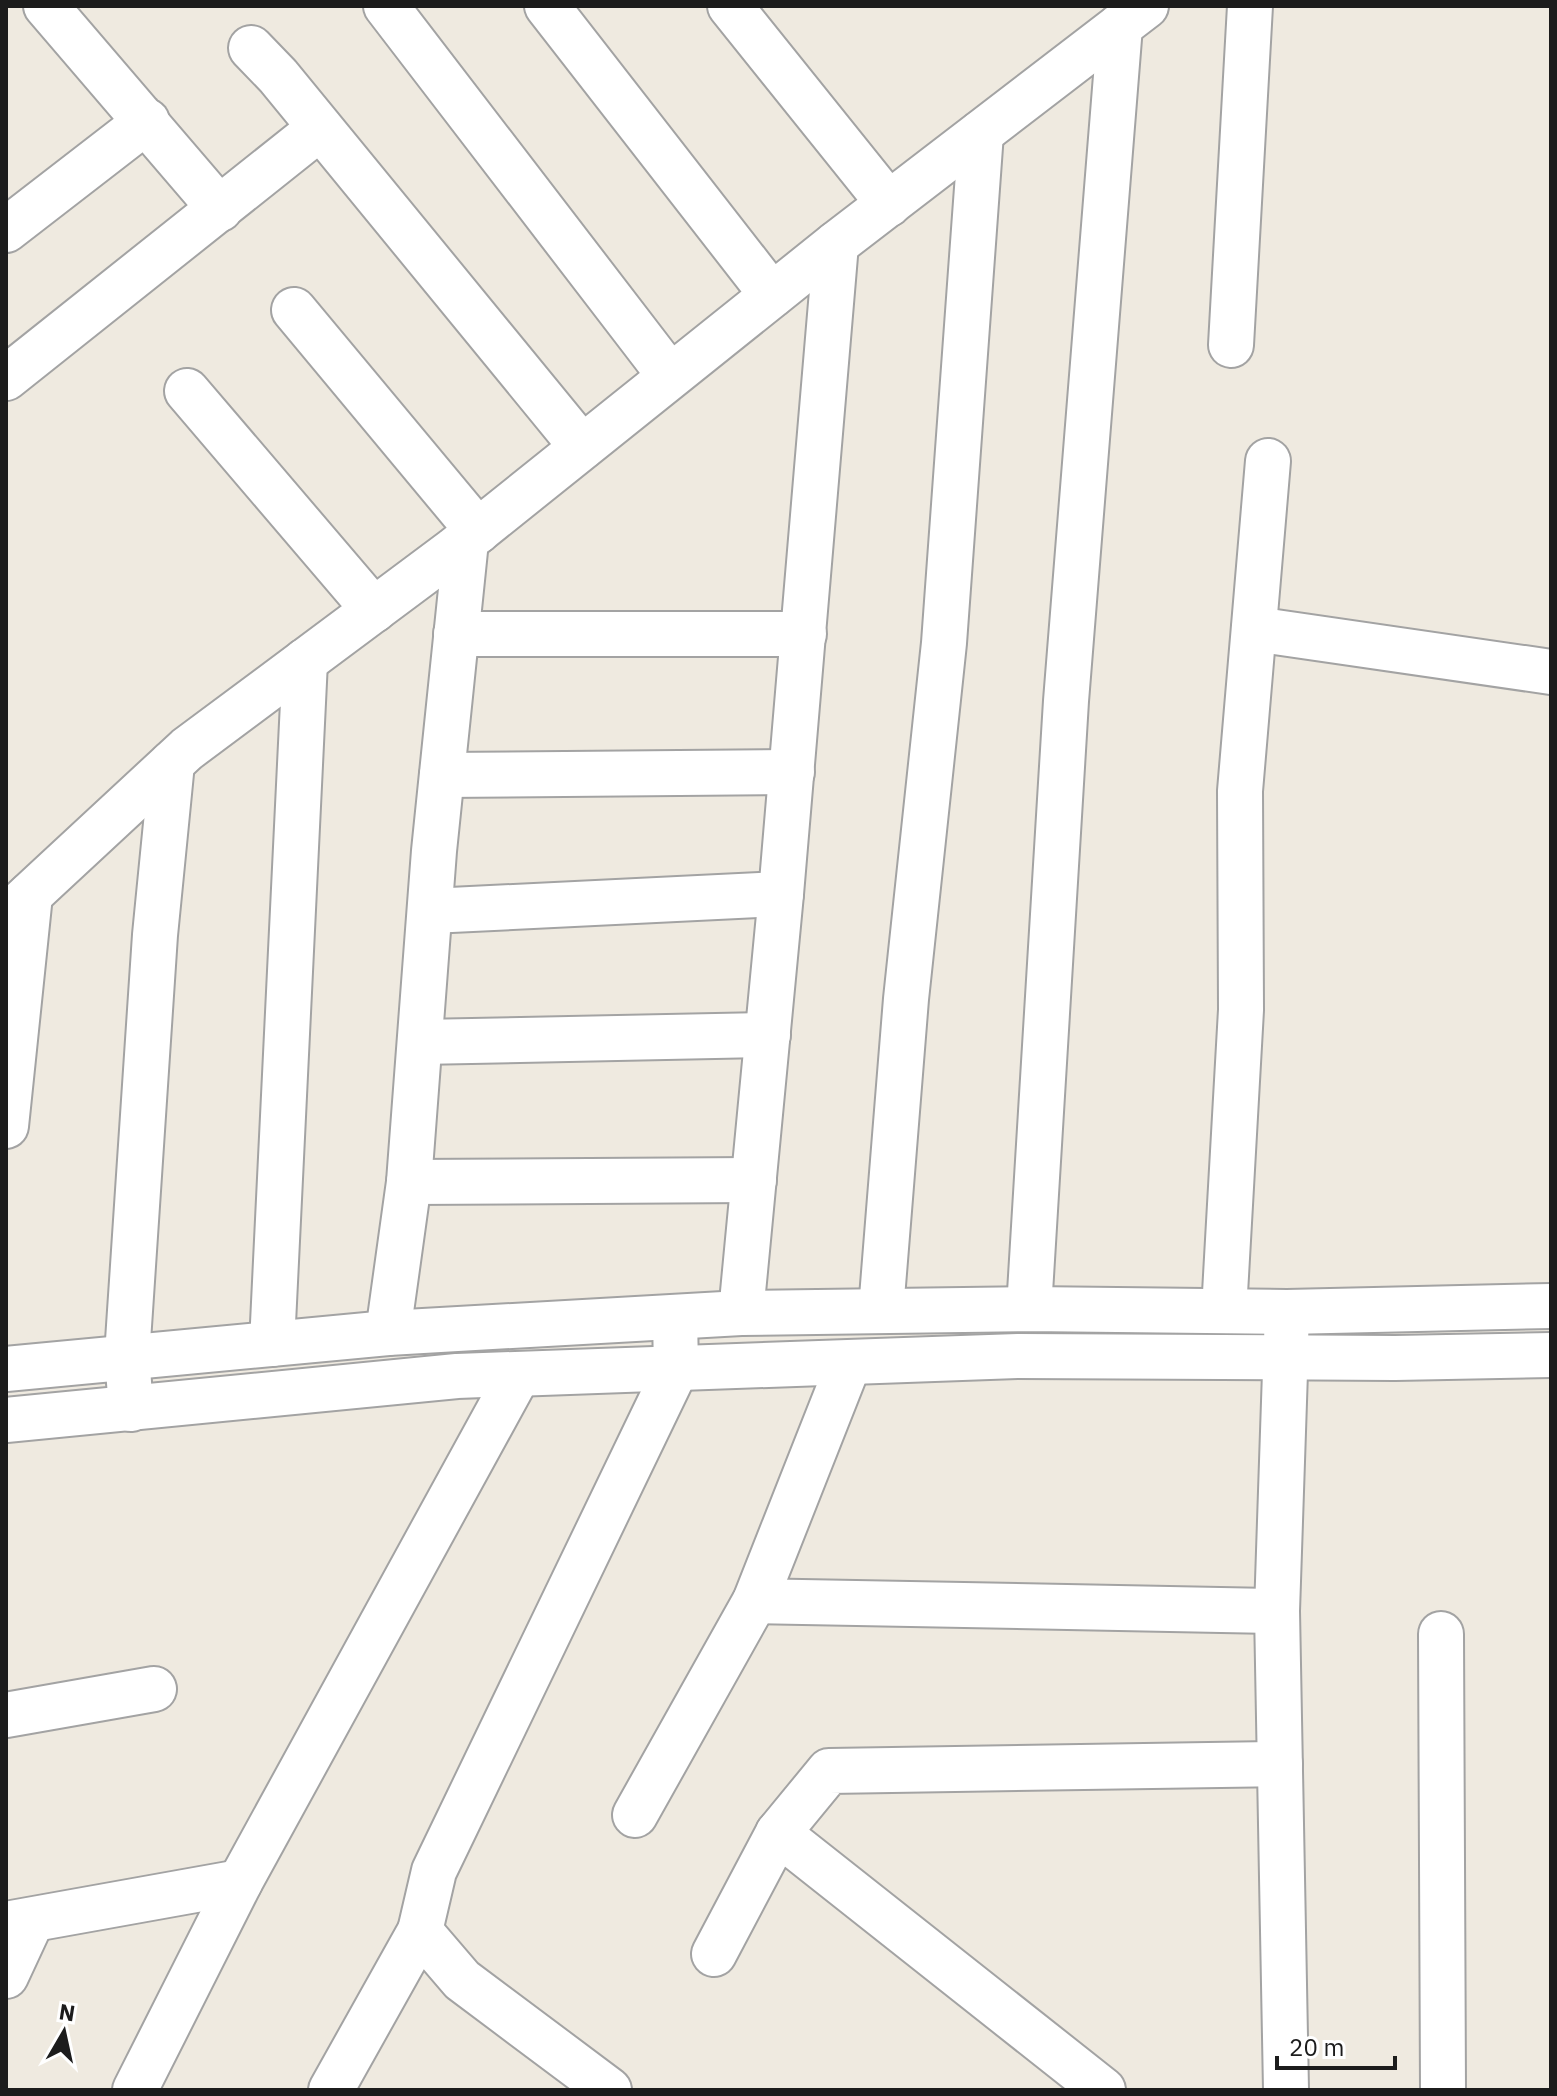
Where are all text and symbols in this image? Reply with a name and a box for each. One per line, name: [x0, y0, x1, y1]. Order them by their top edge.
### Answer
north arrow: [24, 1992, 104, 2072]
text: N: [57, 1996, 77, 2027]
scale bar: [1277, 2020, 1395, 2070]
text: 20 m: [1289, 2031, 1344, 2063]

